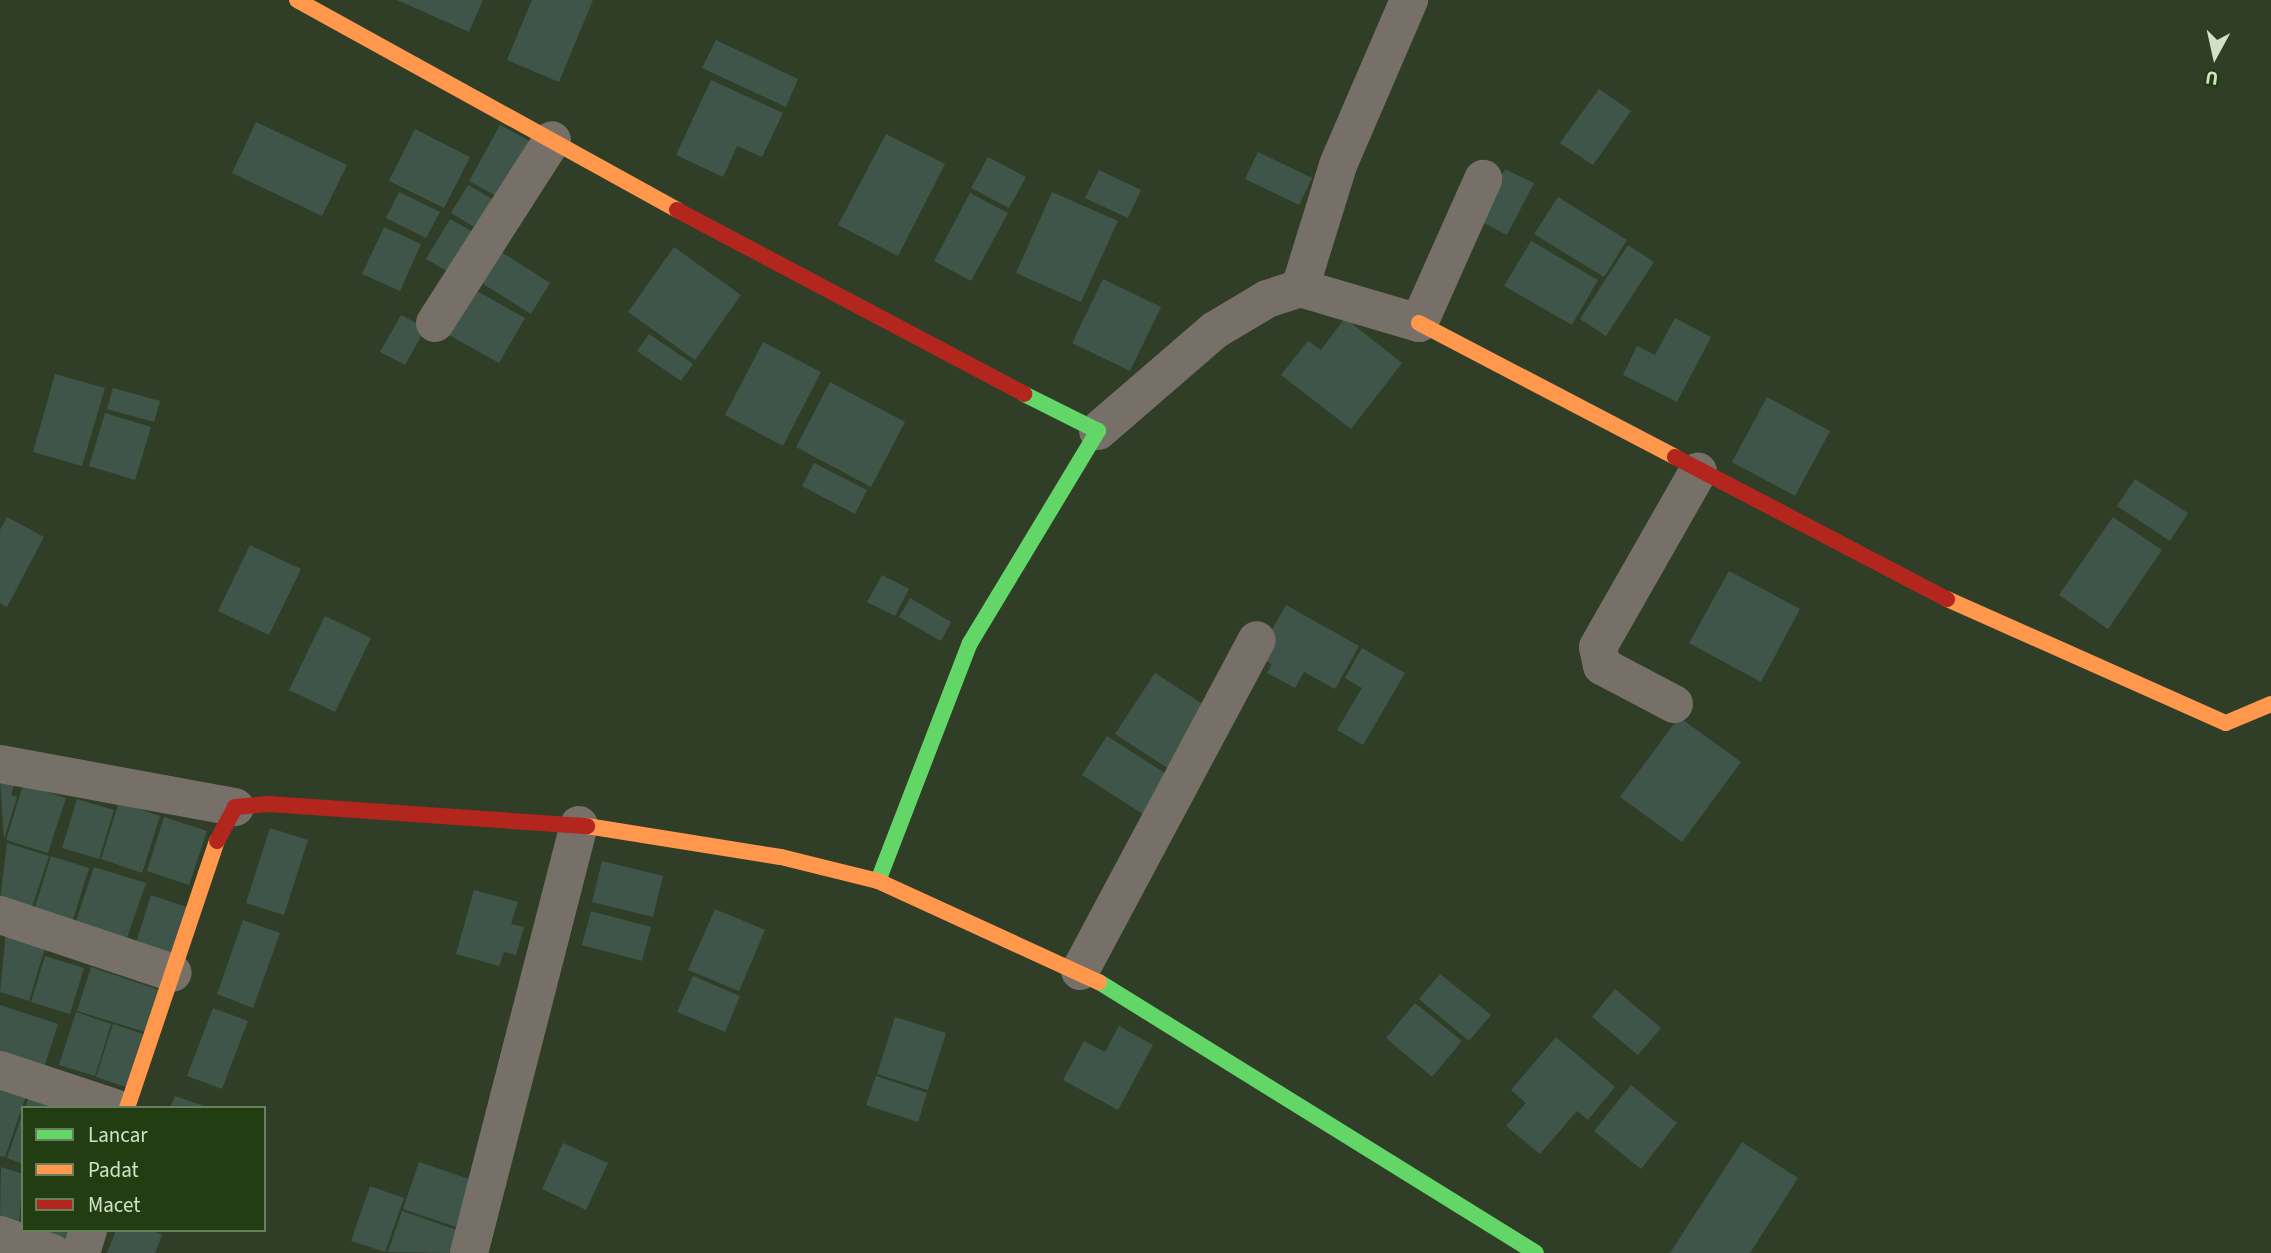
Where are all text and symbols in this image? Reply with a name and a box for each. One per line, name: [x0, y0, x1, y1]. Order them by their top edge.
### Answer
north arrow: [2180, 21, 2250, 91]
text: U: [2204, 63, 2220, 92]
legend: [21, 1106, 266, 1232]
text: Lancar: [88, 1120, 148, 1150]
text: Padat: [88, 1155, 139, 1185]
text: Macet: [88, 1190, 140, 1220]

